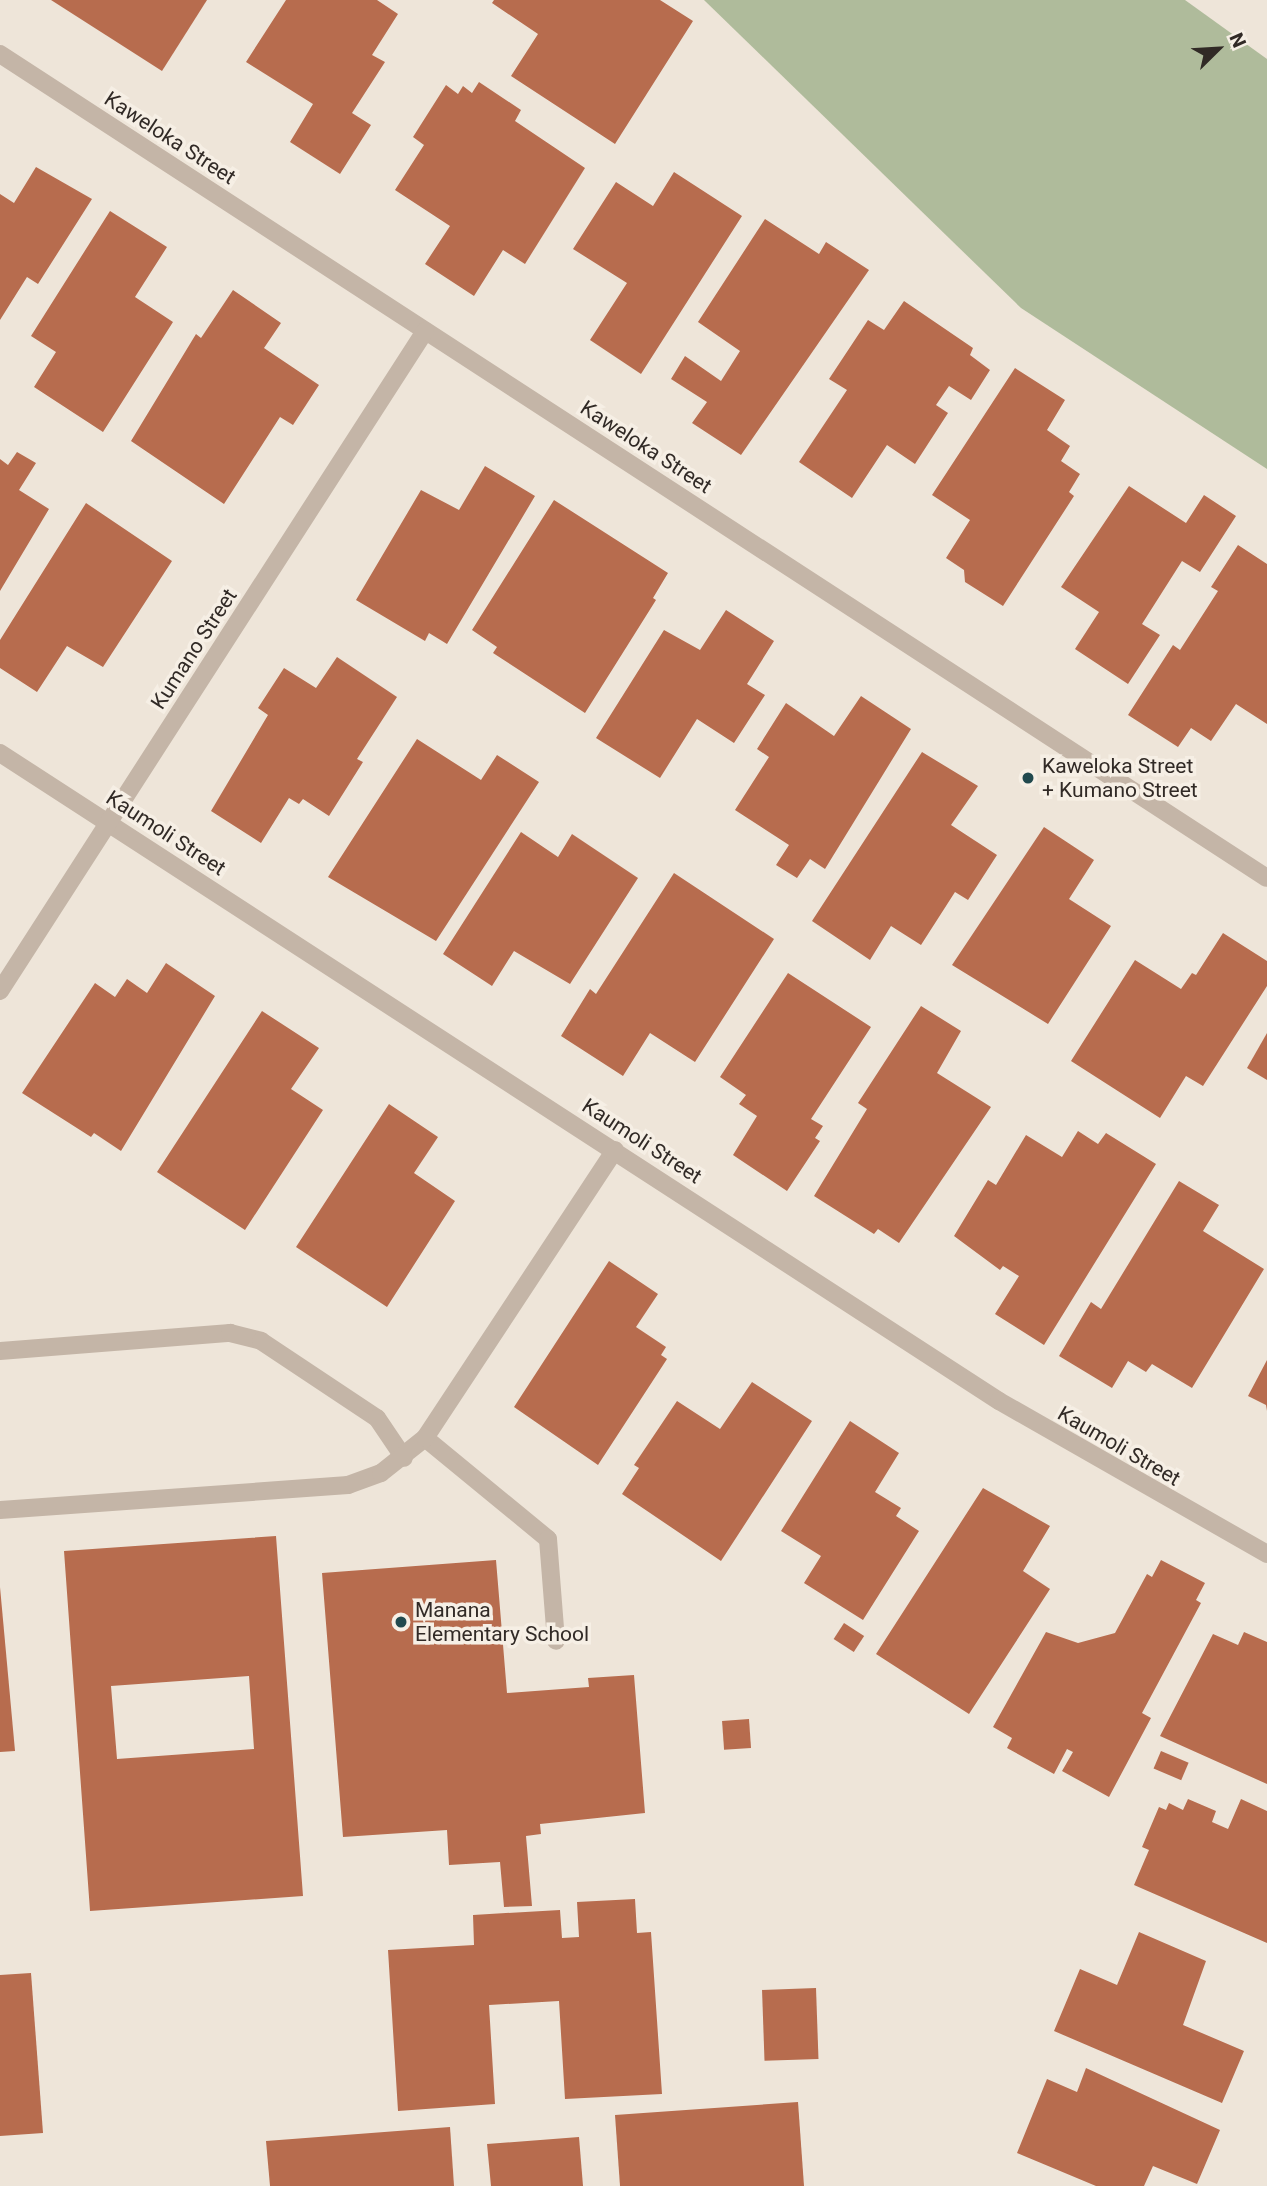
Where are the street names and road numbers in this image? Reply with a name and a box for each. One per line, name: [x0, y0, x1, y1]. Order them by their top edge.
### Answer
street label: Kaweloka Street: [100, 86, 240, 190]
street label: Kaweloka Street: [576, 395, 716, 499]
street label: Kumano Street: [146, 584, 242, 714]
street label: Kaumoli Street: [102, 785, 230, 881]
street label: Kaumoli Street: [578, 1093, 706, 1189]
street label: Kaumoli Street: [1053, 1401, 1185, 1491]

